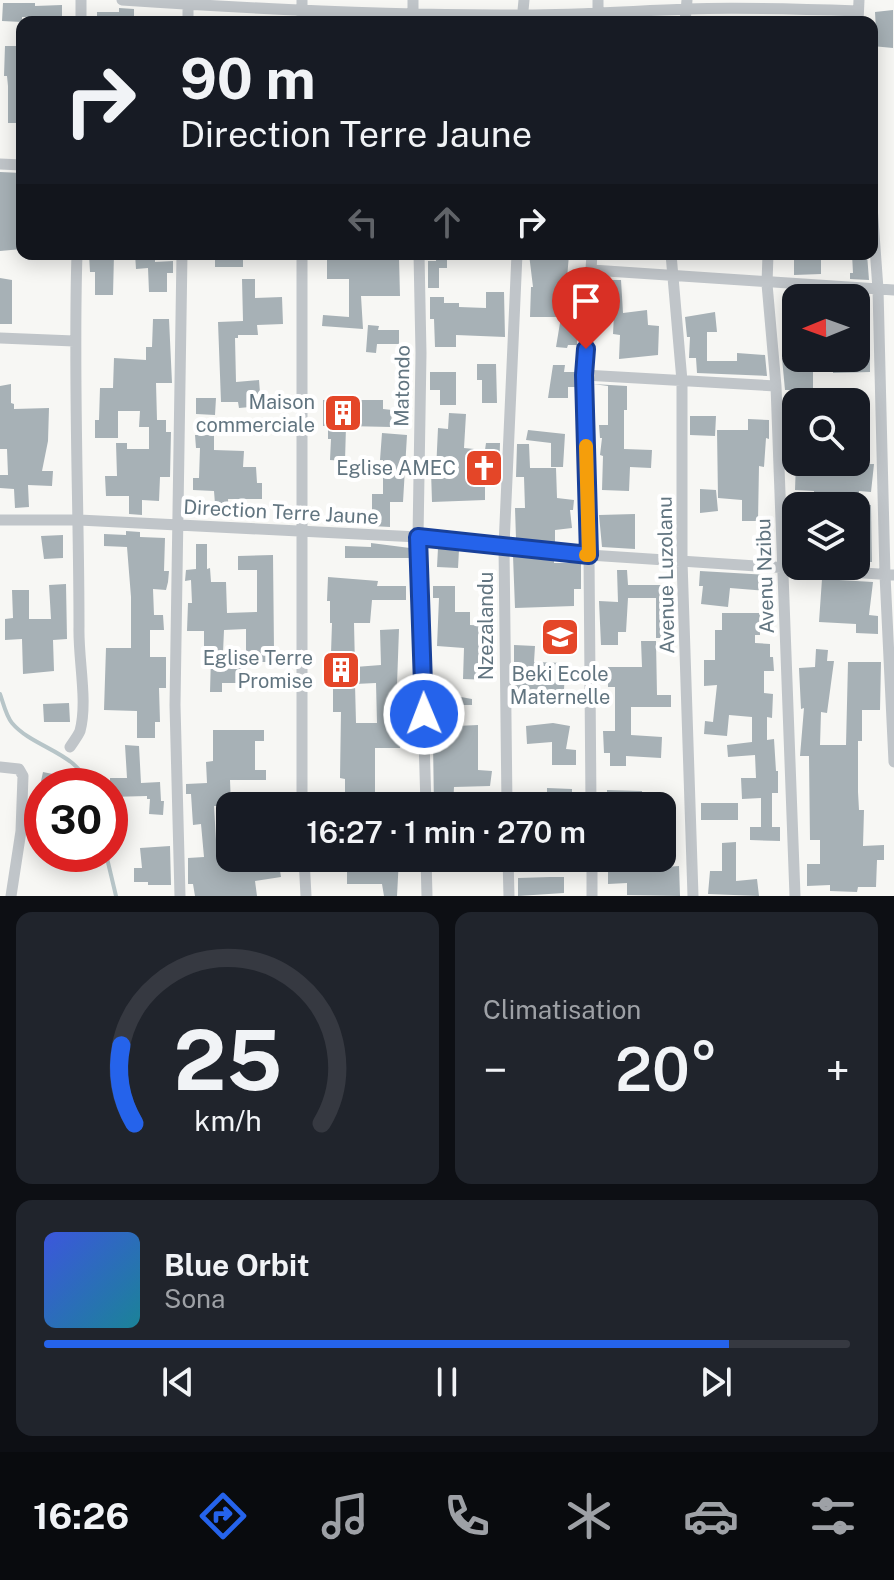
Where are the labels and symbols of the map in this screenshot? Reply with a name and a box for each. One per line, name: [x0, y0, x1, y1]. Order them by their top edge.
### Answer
pin: [552, 267, 620, 349]
north arrow: [782, 284, 870, 372]
street label: Matondo: [389, 345, 415, 427]
place label: Maison commerciale: [196, 390, 315, 437]
building icon: Maison commerciale: [322, 392, 364, 434]
church icon: Eglise AMEC: [463, 447, 505, 489]
place label: Eglise AMEC: [336, 456, 456, 480]
street label: Direction Terre Jaune: [183, 495, 379, 529]
street label: Avenue Luzolanu: [653, 496, 679, 654]
street label: Avenu Nzibu: [751, 518, 779, 634]
street label: Nzezalandu: [474, 572, 498, 680]
school or university icon: Beki Ecole Maternelle: [539, 616, 581, 658]
place label: Eglise Terre Promise: [203, 646, 313, 693]
building icon: Eglise Terre Promise: [320, 649, 362, 691]
place label: Beki Ecole Maternelle: [510, 662, 610, 709]
position arrow: [382, 672, 466, 756]
speed limit sign: 30: [24, 768, 128, 872]

